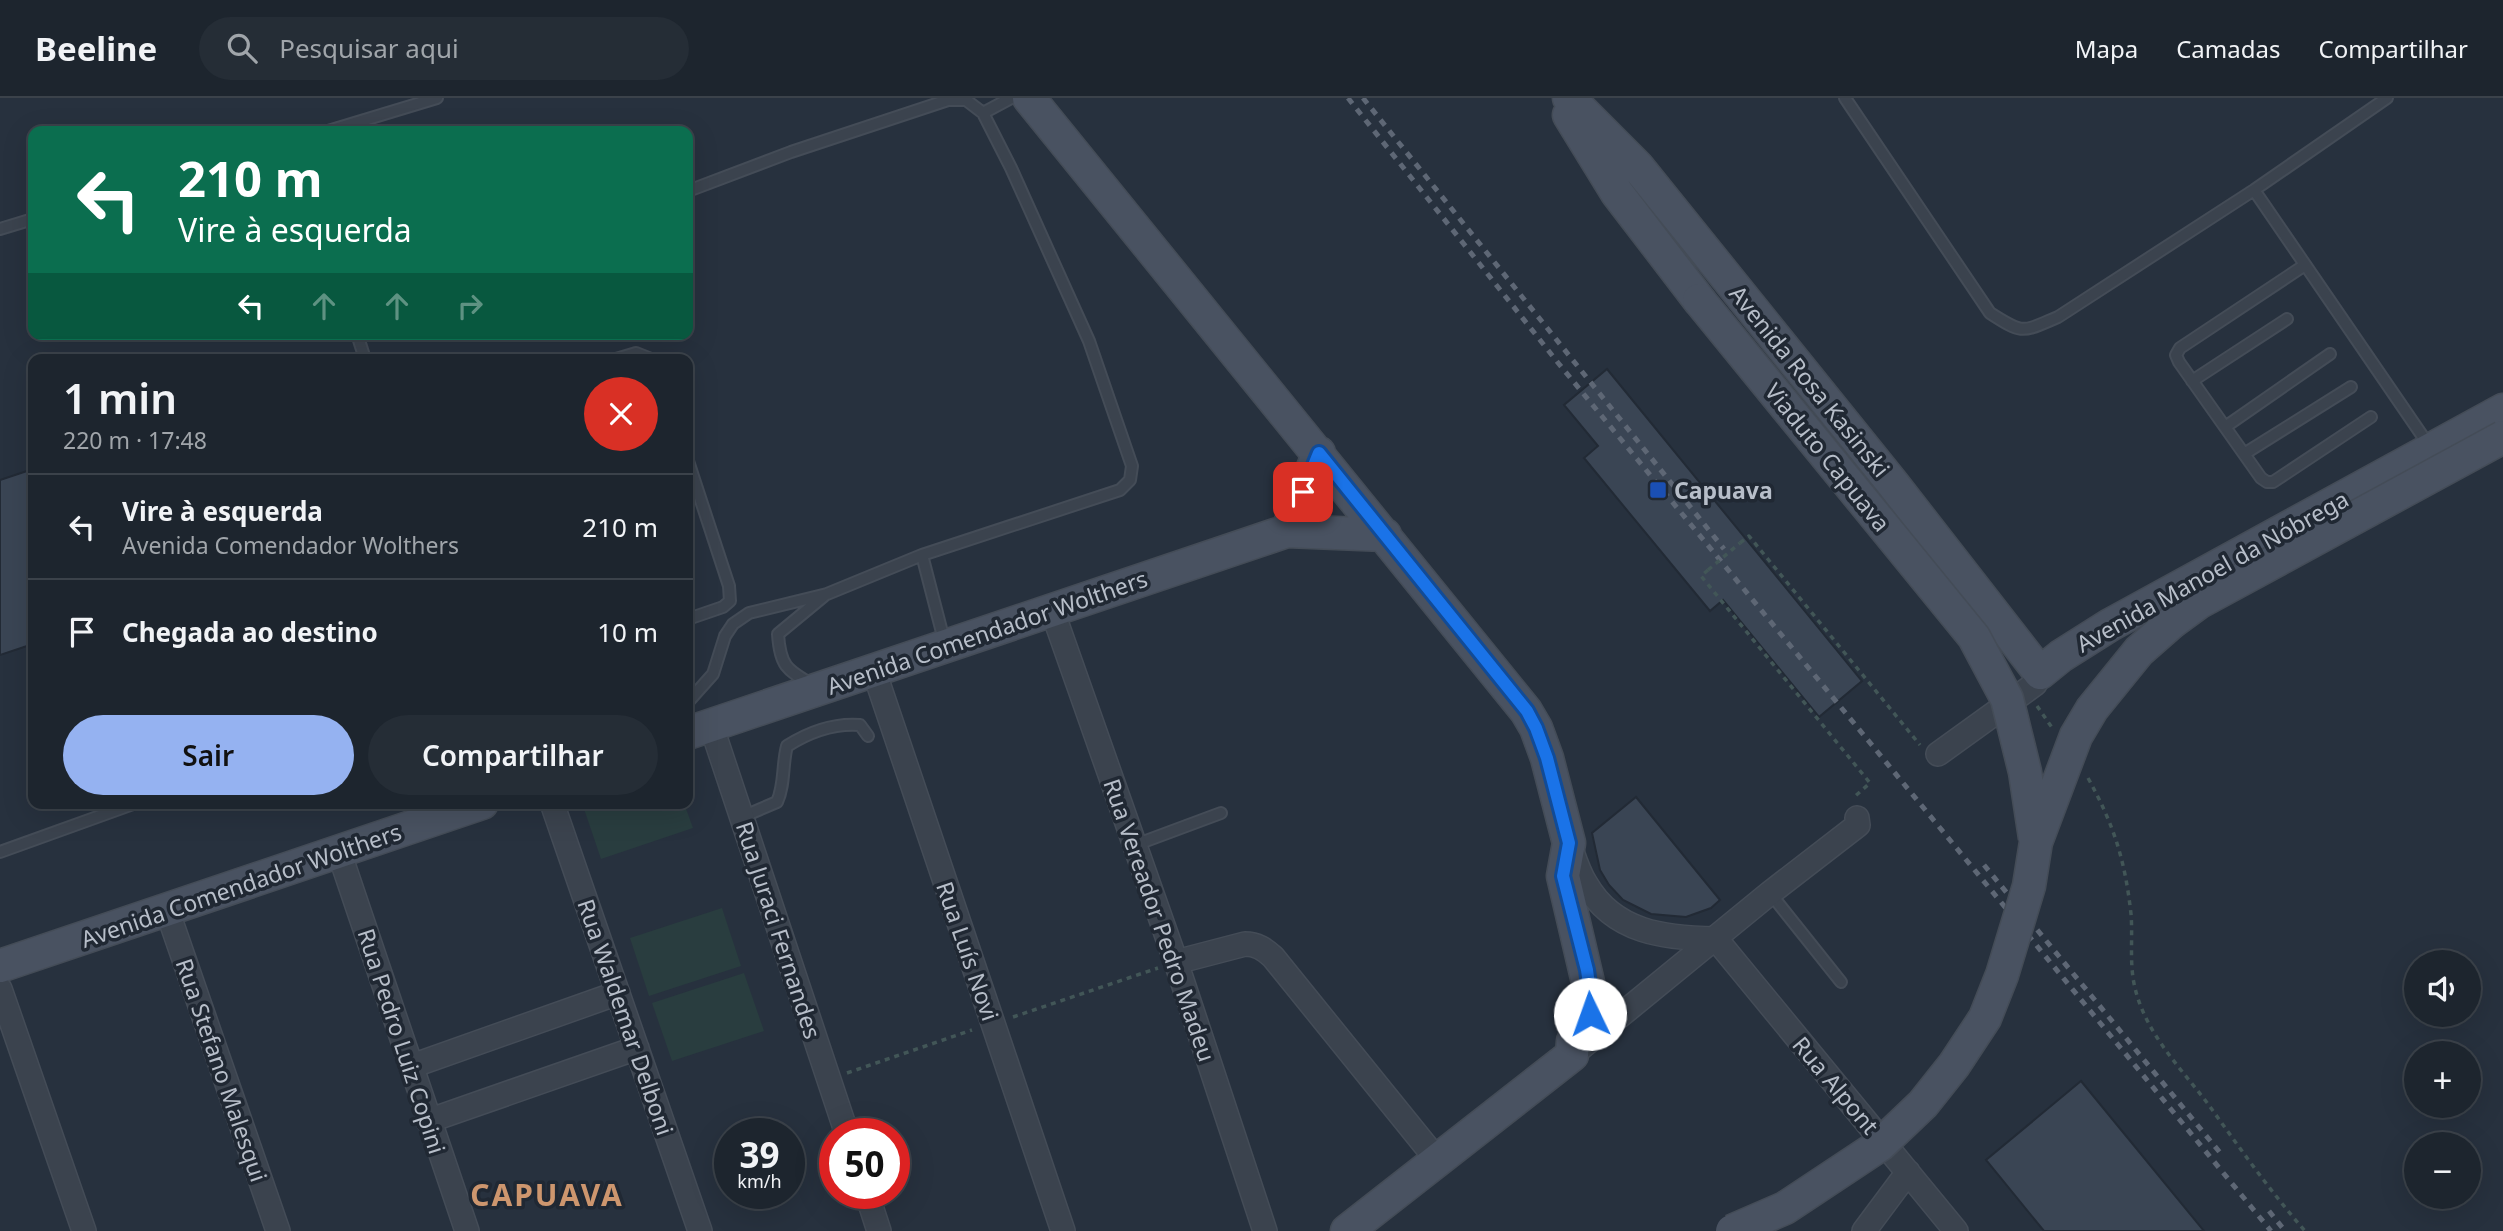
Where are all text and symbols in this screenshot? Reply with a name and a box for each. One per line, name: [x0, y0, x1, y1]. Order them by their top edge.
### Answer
search box: [199, 17, 689, 80]
text: Beeline: [35, 26, 157, 71]
icon: search: [223, 29, 261, 67]
text: Pesquisar aqui: [279, 30, 459, 66]
text: Mapa: [2075, 32, 2138, 65]
text: Camadas: [2176, 32, 2280, 65]
text: Compartilhar: [2318, 32, 2468, 65]
text: 210 m: [178, 145, 323, 211]
icon: left: [63, 154, 154, 245]
text: Vire à esquerda: [178, 208, 412, 251]
street label: Avenida Rosa Kasinski: [1723, 278, 1897, 484]
icon: left: [232, 287, 270, 325]
icon: ahead: [305, 287, 343, 325]
icon: ahead: [378, 287, 416, 325]
icon: right: [451, 287, 489, 325]
text: 1 min: [63, 369, 177, 426]
street label: Viaduto Capuava: [1758, 376, 1898, 538]
button: close: [584, 377, 658, 451]
text: 220 m · 17:48: [63, 424, 207, 456]
pin: [1273, 462, 1333, 522]
icon: arrive: [1284, 473, 1322, 511]
place label: Capuava: [1674, 474, 1773, 506]
marker: Capuava: [1648, 480, 1668, 500]
street label: Avenida Manoel da Nóbrega: [2070, 483, 2354, 659]
text: Vire à esquerda: [122, 493, 323, 529]
icon: left: [63, 508, 101, 546]
text: 210 m: [582, 509, 658, 545]
text: Avenida Comendador Wolthers: [122, 529, 459, 561]
street label: Avenida Comendador Wolthers: [822, 562, 1152, 702]
icon: arrive: [63, 613, 101, 651]
text: Chegada ao destino: [122, 614, 378, 650]
text: 10 m: [597, 614, 658, 650]
button: Sair: [63, 715, 354, 795]
button: Compartilhar: [368, 715, 658, 795]
street label: Rua Vereador Pedro Madeu: [1096, 774, 1224, 1066]
street label: Avenida Comendador Wolthers: [76, 815, 406, 955]
street label: Rua Juraci Fernandes: [729, 817, 829, 1043]
street label: Rua Luís Novi: [929, 877, 1007, 1025]
street label: Rua Waldemar Delboni: [570, 895, 682, 1139]
street label: Rua Pedro Luiz Copini: [350, 924, 454, 1158]
map controls: [2404, 950, 2481, 1209]
button: sound: [2404, 950, 2481, 1027]
street label: Rua Stefano Malesqui: [169, 954, 275, 1186]
position arrow: [1553, 977, 1627, 1051]
street label: Rua Alpont: [1786, 1029, 1886, 1141]
button: +: [2404, 1041, 2481, 1118]
speed limit sign: 50: [819, 1118, 910, 1209]
text: 39: [739, 1131, 780, 1178]
button: −: [2404, 1132, 2481, 1209]
text: km/h: [737, 1169, 782, 1193]
district label: CAPUAVA: [470, 1174, 624, 1215]

